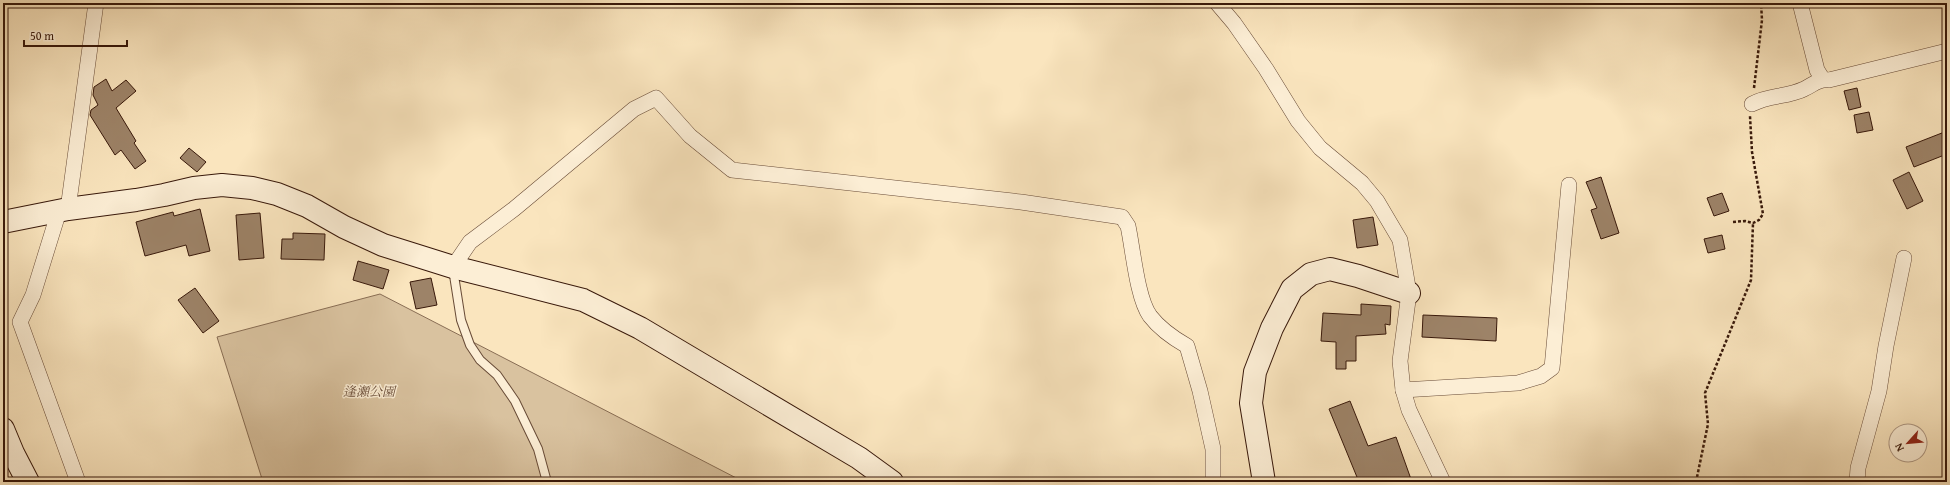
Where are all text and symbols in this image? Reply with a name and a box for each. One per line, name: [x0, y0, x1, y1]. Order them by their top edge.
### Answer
scale bar: [24, 22, 127, 48]
text: 50 m: [30, 27, 54, 44]
park label: 逢瀬公園: [343, 382, 397, 401]
north arrow: [1888, 423, 1928, 463]
text: N: [1890, 440, 1908, 454]

